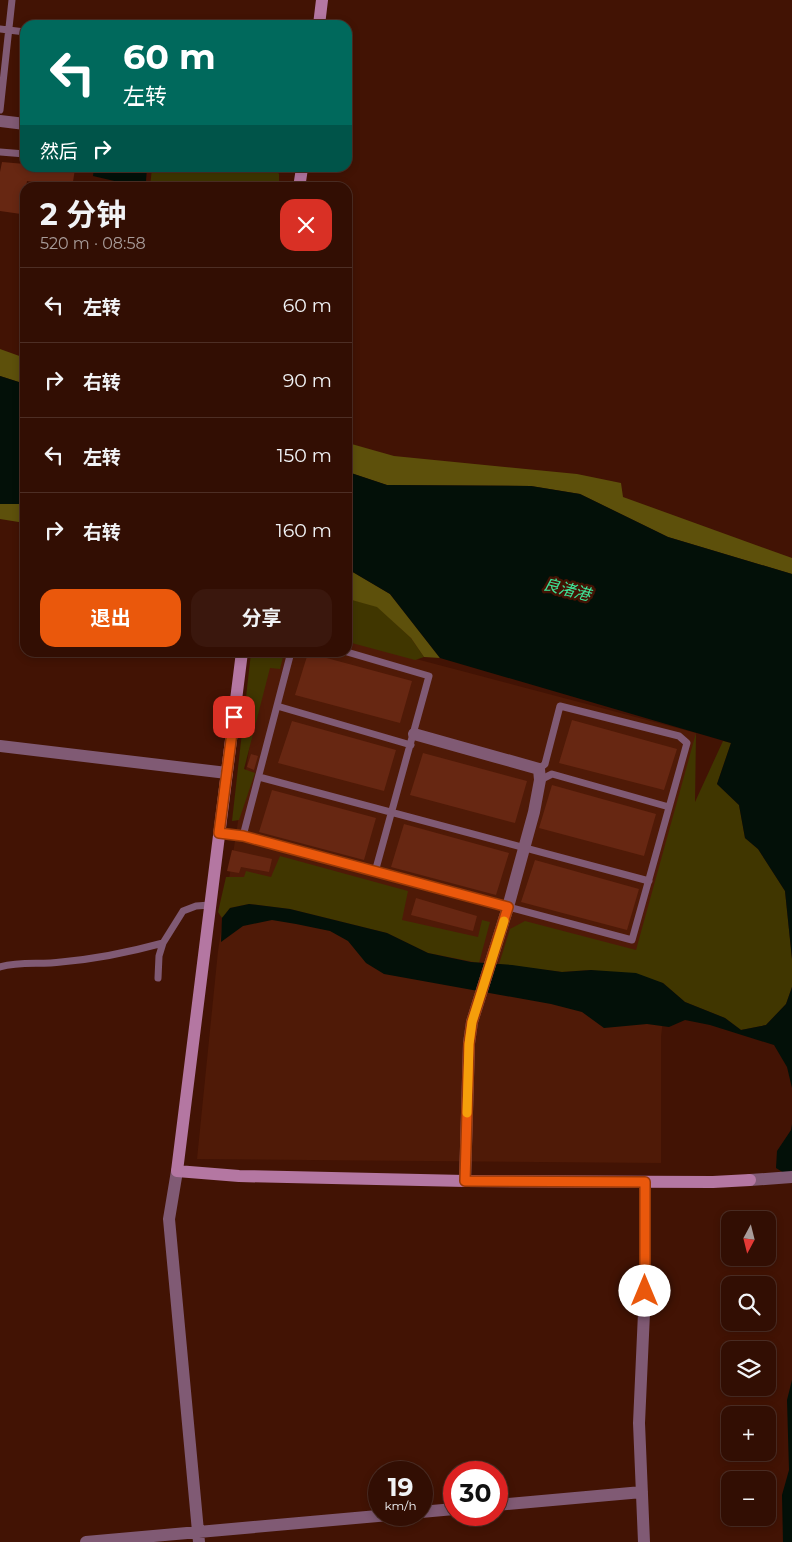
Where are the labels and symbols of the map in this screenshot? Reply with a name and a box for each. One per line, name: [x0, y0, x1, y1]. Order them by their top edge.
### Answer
water label: 良渚港: [541, 574, 594, 605]
pin: [213, 696, 255, 738]
north arrow: [721, 1211, 776, 1266]
position arrow: [618, 1264, 670, 1316]
speed limit sign: 30: [443, 1461, 508, 1526]

